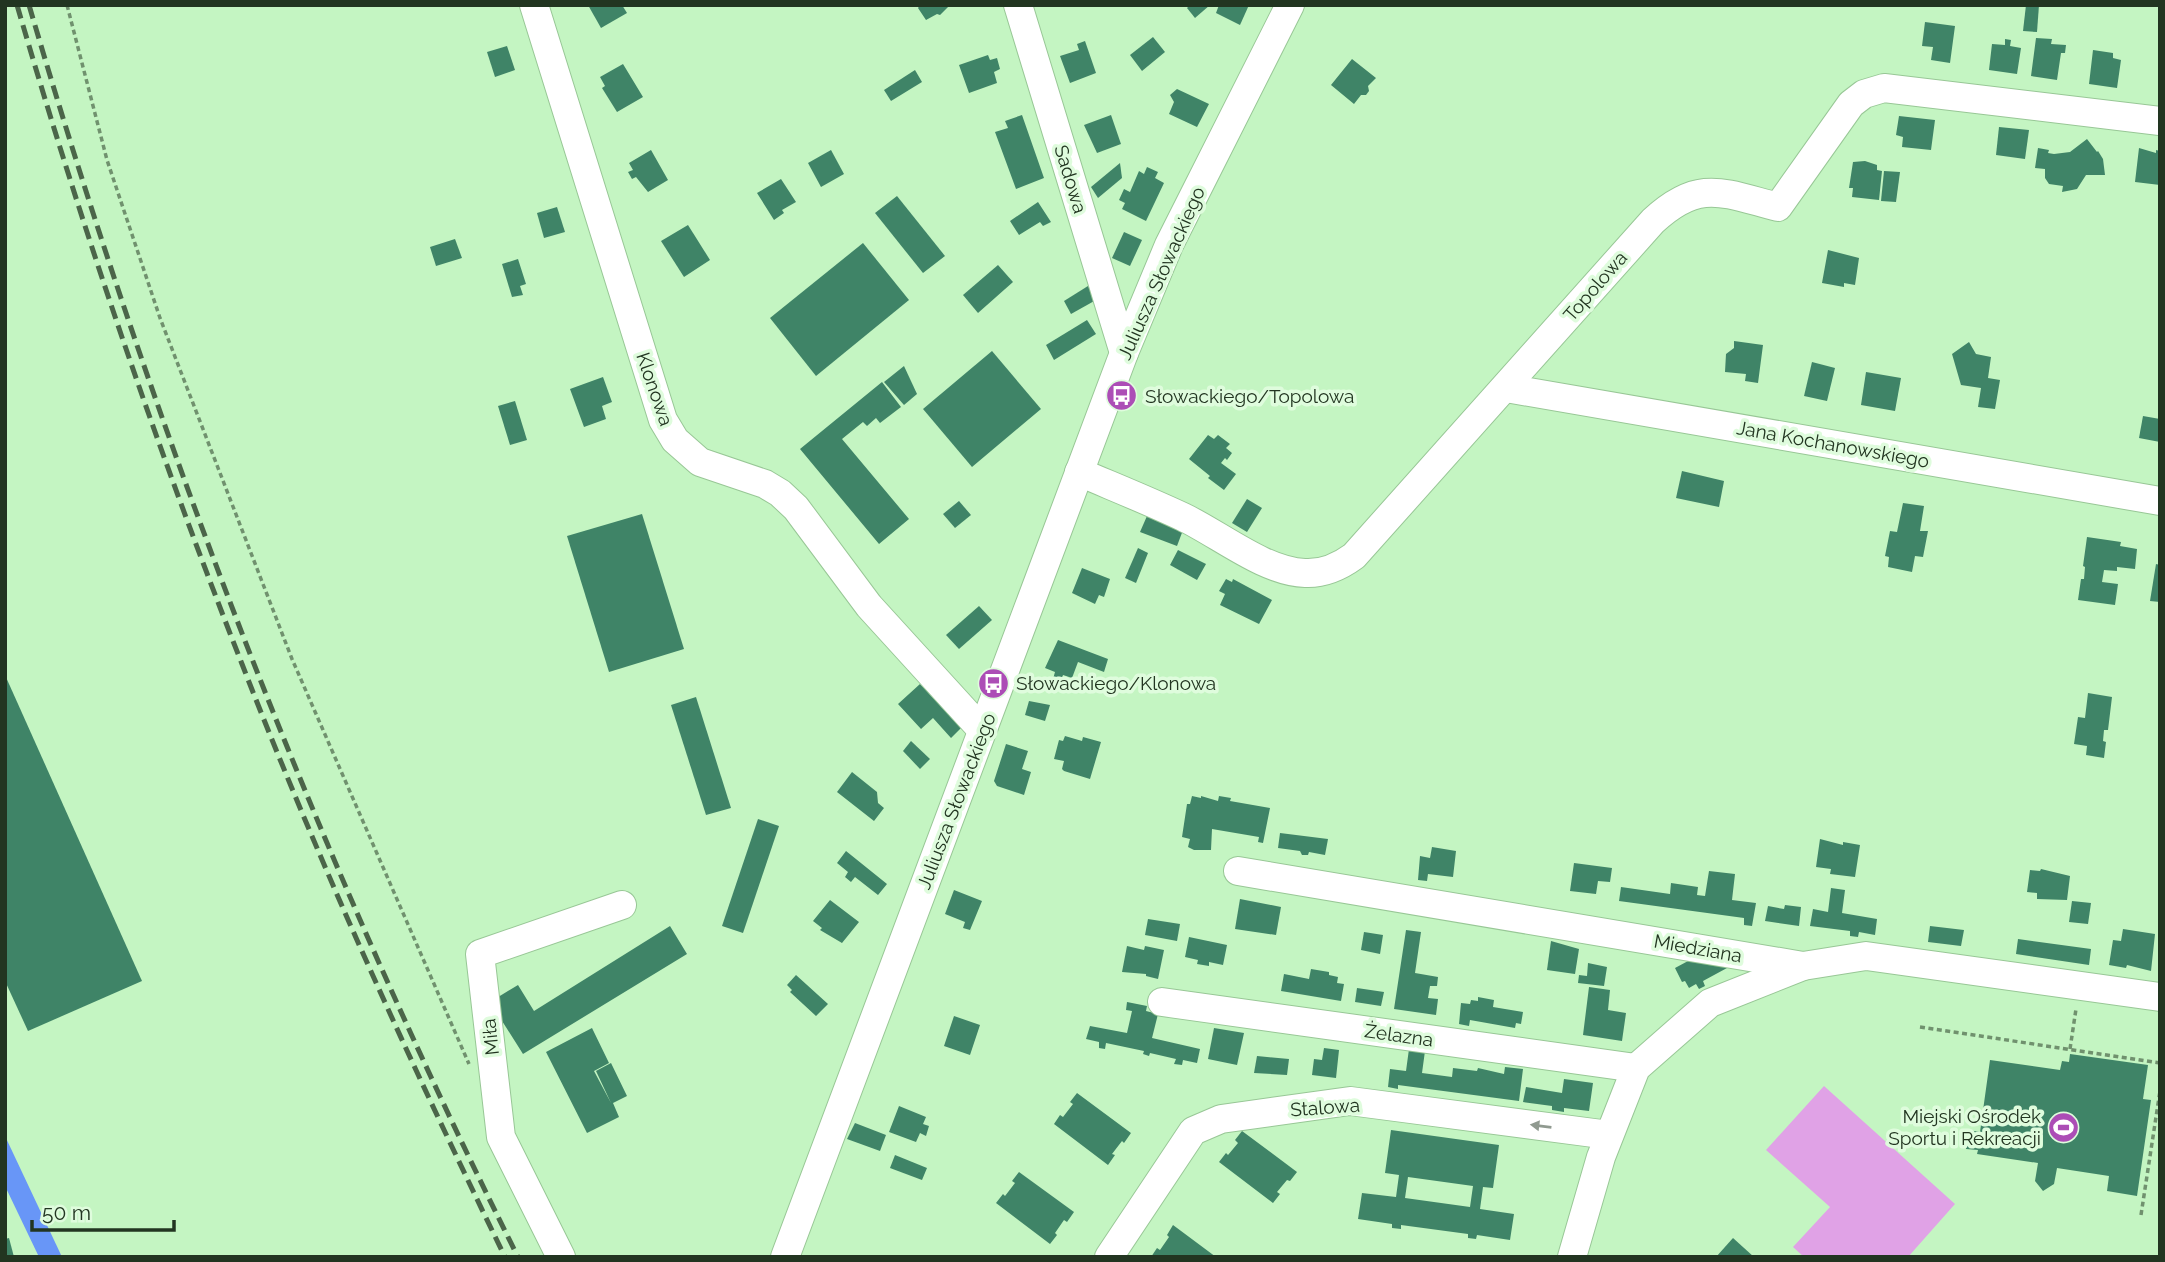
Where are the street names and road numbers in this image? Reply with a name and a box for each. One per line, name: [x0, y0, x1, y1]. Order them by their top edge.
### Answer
street label: Sadowa: [1050, 142, 1092, 216]
street label: Juliusza Słowackiego: [1113, 183, 1209, 363]
street label: Topolowa: [1559, 247, 1631, 325]
street label: Klonowa: [632, 349, 678, 429]
street label: Jana Kochanowskiego: [1735, 416, 1931, 472]
street label: Juliusza Słowackiego: [912, 710, 1000, 892]
street label: Miedziana: [1652, 929, 1744, 967]
street label: Miła: [477, 1018, 503, 1056]
street label: Żelazna: [1363, 1019, 1435, 1051]
street label: Stalowa: [1289, 1094, 1361, 1120]

